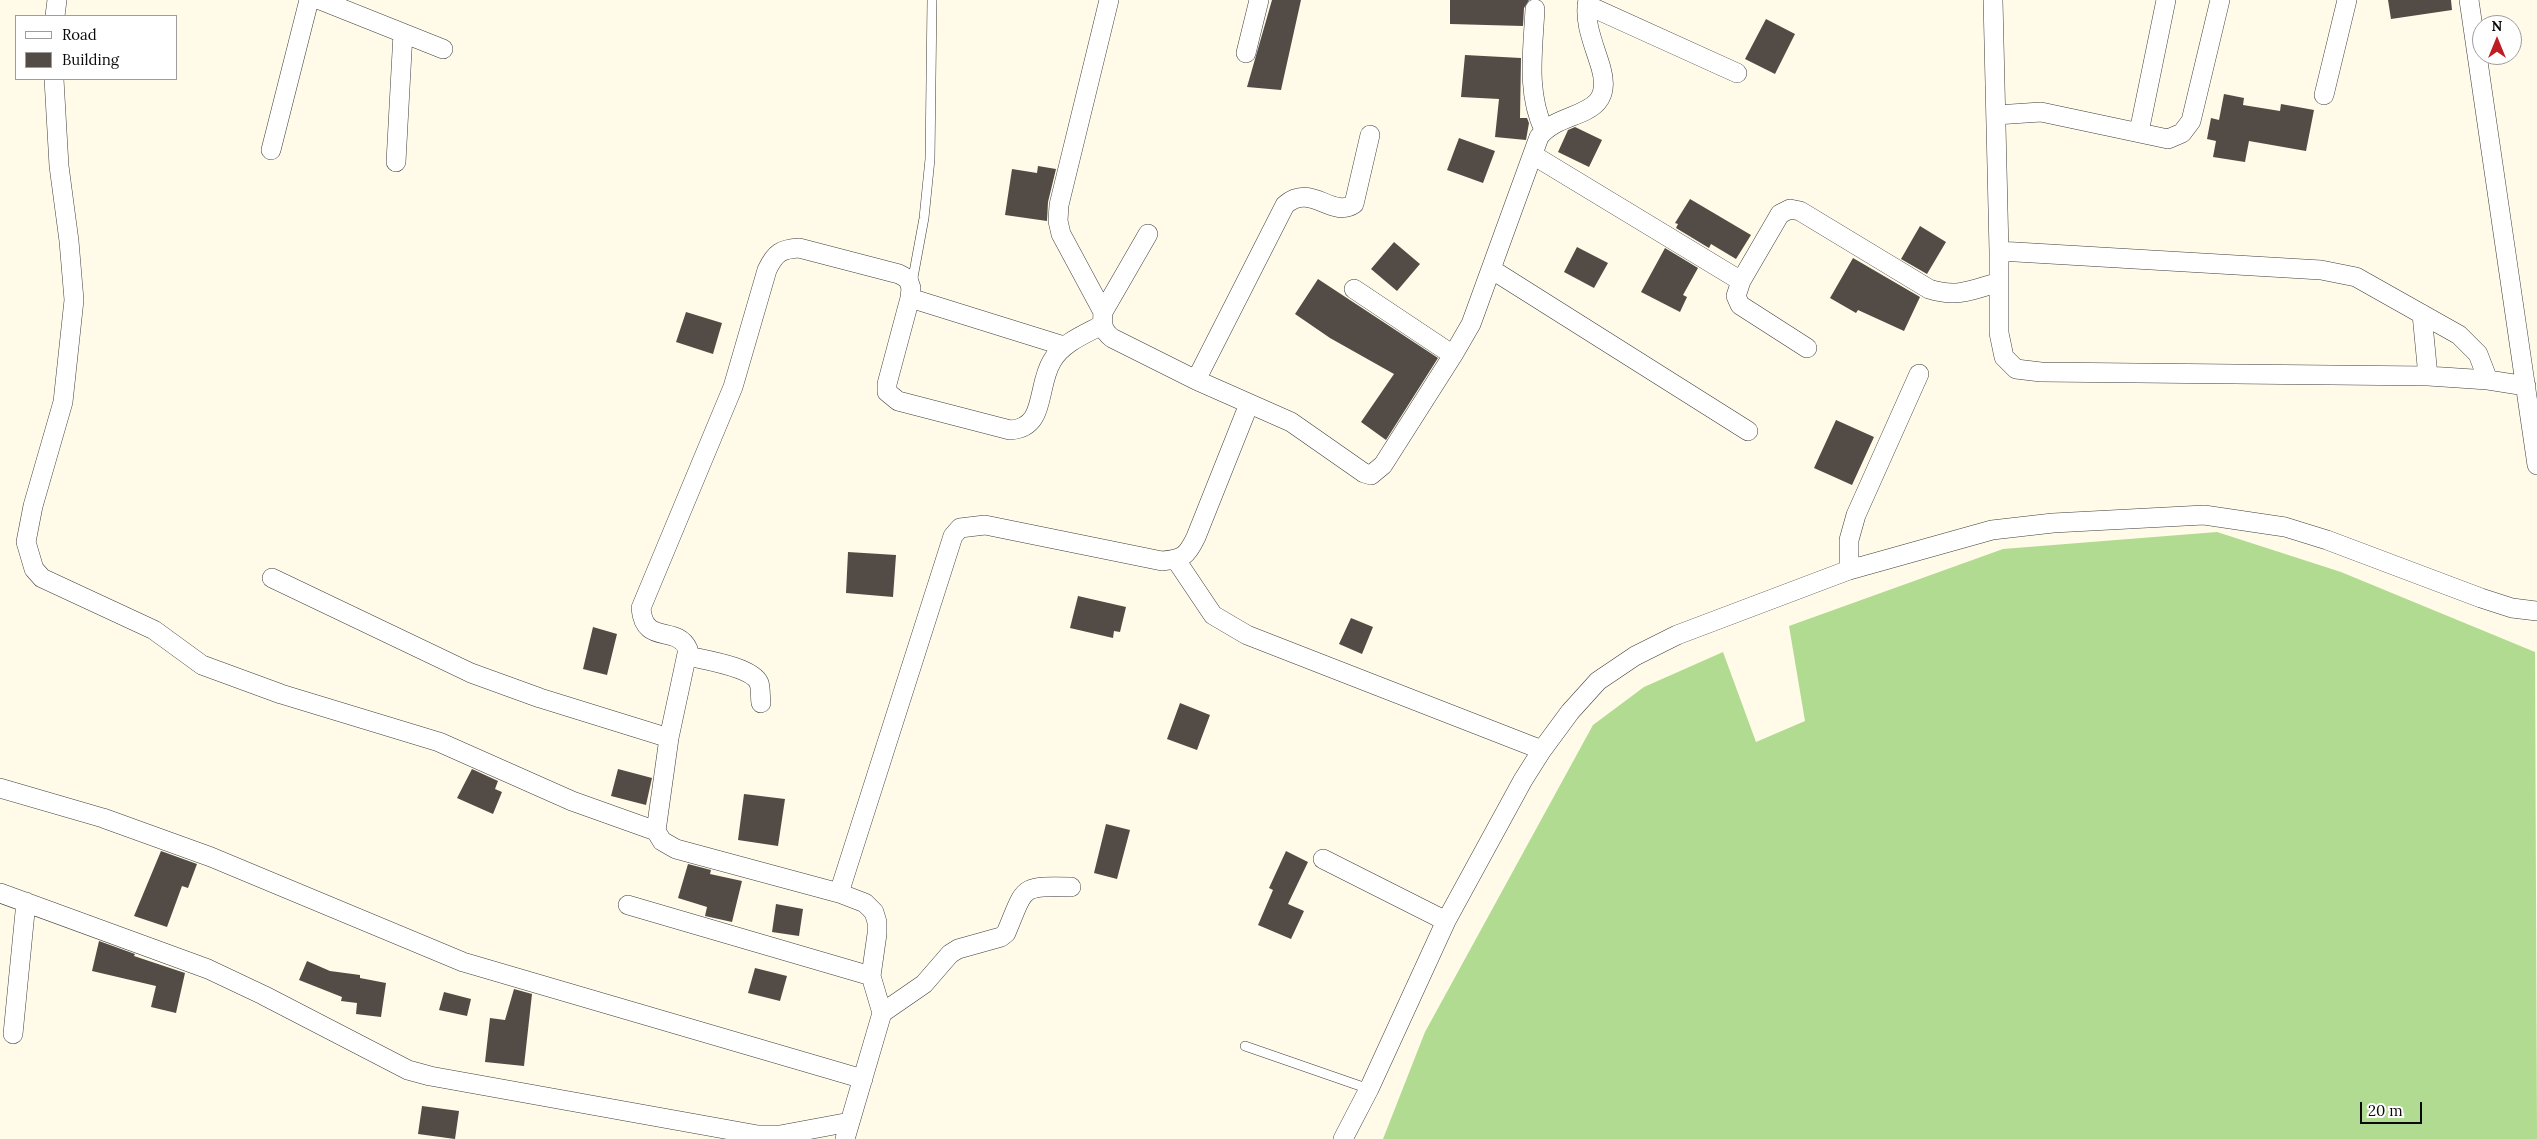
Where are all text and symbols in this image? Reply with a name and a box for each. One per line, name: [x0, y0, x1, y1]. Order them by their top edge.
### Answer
legend: [15, 15, 178, 80]
north arrow: [2472, 15, 2522, 65]
text: N: [2492, 17, 2502, 35]
text: Road: [62, 25, 97, 44]
text: Building: [62, 50, 119, 69]
scale bar: [2362, 1092, 2424, 1124]
text: 20 m: [2368, 1101, 2403, 1120]

